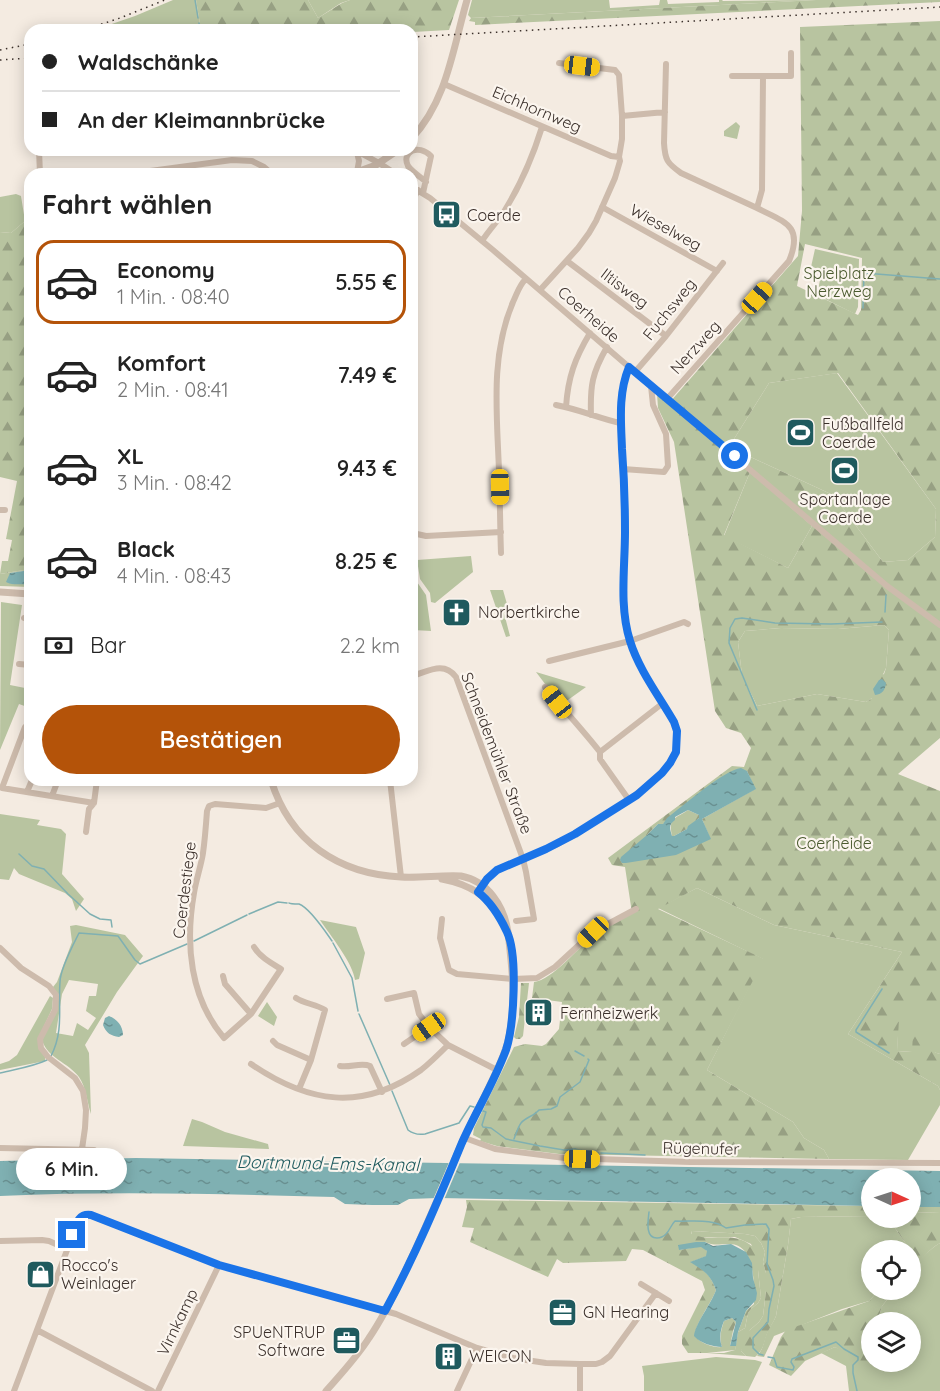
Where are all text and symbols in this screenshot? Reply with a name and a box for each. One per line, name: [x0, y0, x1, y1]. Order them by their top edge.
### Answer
text: Waldschänke: [78, 48, 219, 76]
car: [563, 55, 601, 77]
street label: Eichhornweg: [489, 81, 585, 137]
text: An der Kleimannbrücke: [78, 106, 325, 134]
text: Fahrt wählen: [42, 187, 212, 221]
bus stop icon: Coerde: [430, 199, 462, 231]
street label: Wieselweg: [627, 199, 705, 255]
place label: Coerde: [467, 205, 521, 225]
icon: car: [45, 255, 99, 309]
text: Economy: [117, 256, 215, 284]
street label: Iltisweg: [597, 263, 653, 313]
park label: Spielplatz Nerzweg: [804, 263, 875, 301]
text: 5.55 €: [335, 268, 397, 296]
street label: Fuchsweg: [638, 274, 700, 344]
car: [738, 279, 776, 317]
street label: Coerheide: [554, 282, 624, 346]
text: 1 Min. · 08:40: [117, 284, 230, 309]
street label: Nerzweg: [666, 316, 724, 378]
icon: car: [45, 348, 99, 402]
text: Komfort: [117, 349, 206, 377]
text: 7.49 €: [338, 361, 397, 389]
text: 2 Min. · 08:41: [117, 377, 229, 402]
place label: Fußballfeld Coerde: [822, 414, 904, 452]
sports icon: Fußballfeld Coerde: [785, 417, 817, 449]
icon: car: [45, 441, 99, 495]
text: XL: [117, 442, 144, 470]
route start: [721, 442, 748, 469]
text: 9.43 €: [337, 454, 397, 482]
sports icon: Sportanlage Coerde: [829, 455, 861, 487]
car: [491, 469, 509, 505]
text: 3 Min. · 08:42: [117, 470, 232, 495]
place label: Sportanlage Coerde: [800, 489, 890, 527]
icon: car: [45, 534, 99, 588]
text: Black: [117, 535, 175, 563]
text: 8.25 €: [335, 547, 397, 575]
text: 4 Min. · 08:43: [117, 563, 231, 588]
church icon: Norbertkirche: [441, 596, 473, 628]
place label: Norbertkirche: [478, 602, 580, 622]
icon: cash: [42, 629, 75, 662]
text: Bar: [90, 631, 126, 659]
text: 2.2 km: [340, 633, 400, 658]
street label: Schneidemühler Straße: [457, 669, 537, 837]
car: [539, 682, 575, 722]
button: Bestätigen: [42, 705, 400, 774]
park label: Coerheide: [796, 833, 872, 853]
street label: Coerdestiege: [168, 840, 200, 940]
car: [574, 913, 612, 951]
building icon: Fernheizwerk: [523, 997, 555, 1029]
place label: Fernheizwerk: [560, 1003, 658, 1023]
car: [409, 1009, 449, 1045]
street label: Rügenufer: [662, 1137, 740, 1159]
callout: 6 Min.: [16, 1148, 128, 1190]
car: [564, 1149, 600, 1169]
water label: Dortmund-Ems-Kanal: [237, 1150, 421, 1176]
text: 6 Min.: [45, 1156, 98, 1181]
north arrow: [861, 1168, 921, 1228]
map controls: [861, 1168, 921, 1372]
route end: [58, 1221, 85, 1248]
button: locate: [861, 1240, 921, 1300]
place label: Rocco's Weinlager: [61, 1255, 136, 1293]
shop icon: Rocco's Weinlager: [24, 1258, 56, 1290]
street label: Virnkamp: [152, 1285, 202, 1359]
office icon: GN Hearing: [546, 1296, 578, 1328]
place label: GN Hearing: [583, 1302, 669, 1322]
button: layers: [861, 1312, 921, 1372]
place label: SPUeNTRUP Software: [233, 1322, 325, 1360]
office icon: SPUeNTRUP Software: [330, 1325, 362, 1357]
building icon: WEICON: [432, 1340, 464, 1372]
place label: WEICON: [469, 1346, 532, 1366]

